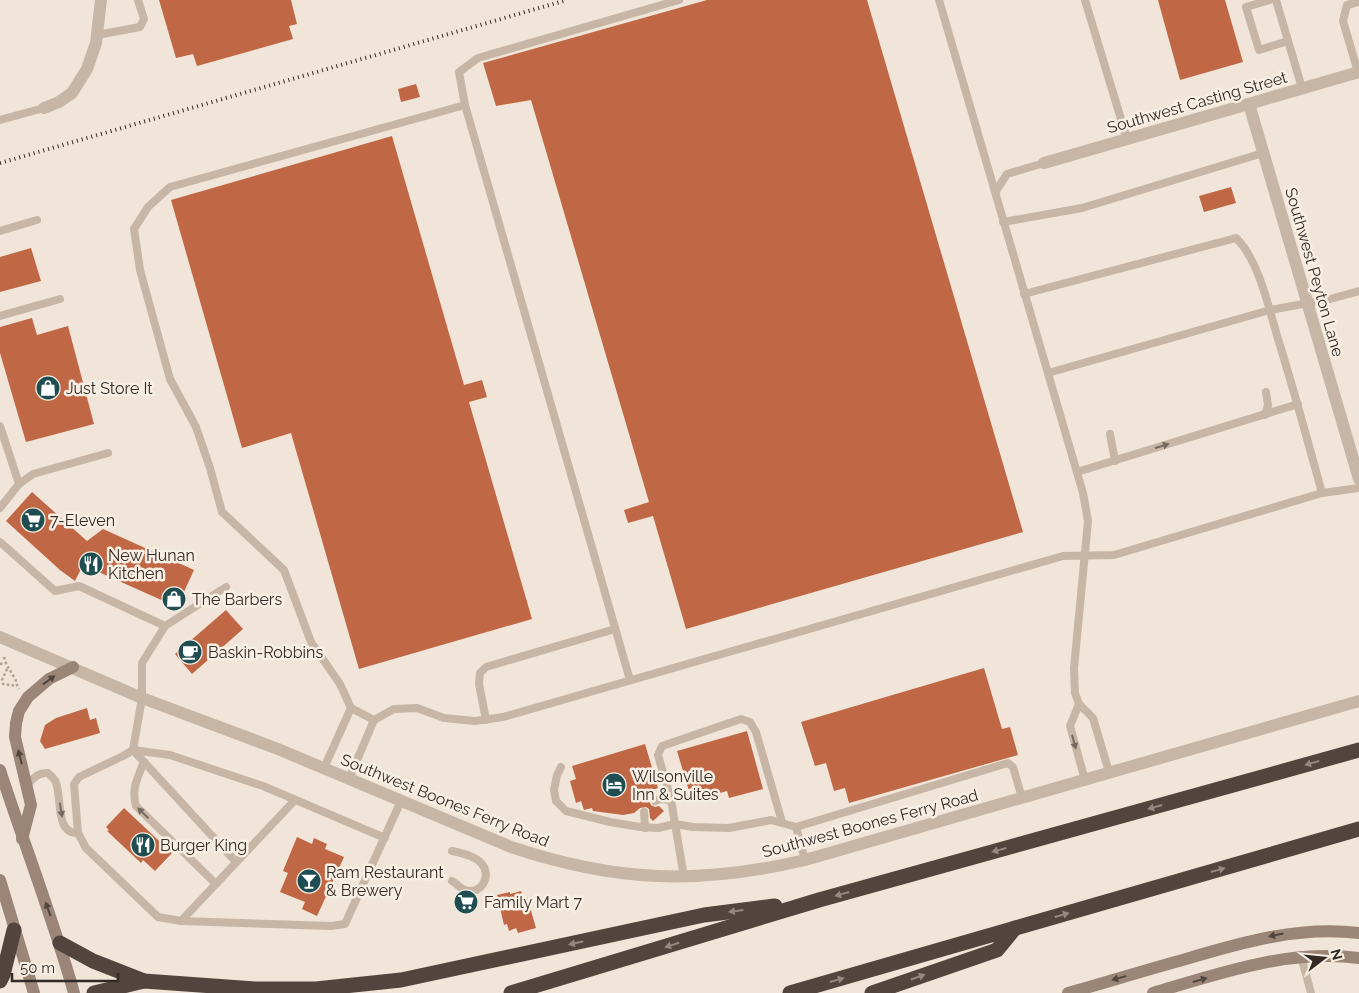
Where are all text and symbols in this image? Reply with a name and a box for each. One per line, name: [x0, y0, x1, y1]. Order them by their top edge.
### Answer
street label: Southwest Casting Street: [1105, 67, 1290, 137]
street label: Southwest Peyton Lane: [1281, 185, 1348, 359]
shop icon: Just Store It: [35, 375, 61, 401]
place label: Just Store It: [66, 379, 153, 398]
one-way arrow: [1154, 442, 1169, 450]
supermarket icon: 7-Eleven: [20, 507, 46, 533]
place label: 7-Eleven: [50, 511, 115, 530]
place label: New Hunan Kitchen: [108, 546, 195, 583]
restaurant icon: New Hunan Kitchen: [78, 551, 104, 577]
shop icon: The Barbers: [161, 586, 187, 612]
place label: The Barbers: [192, 590, 282, 609]
cafe icon: Baskin-Robbins: [177, 639, 203, 665]
place label: Baskin-Robbins: [208, 643, 323, 662]
one-way arrow: [42, 675, 56, 685]
one-way arrow: [1070, 734, 1078, 749]
one-way arrow: [16, 750, 24, 765]
street label: Southwest Boones Ferry Road: [338, 750, 552, 851]
one-way arrow: [1304, 759, 1320, 767]
place label: Wilsonville Inn & Suites: [632, 767, 719, 804]
hotel icon: Wilsonville Inn & Suites: [601, 772, 627, 798]
street label: Southwest Boones Ferry Road: [760, 785, 980, 862]
one-way arrow: [57, 803, 65, 819]
one-way arrow: [1148, 803, 1163, 811]
one-way arrow: [138, 808, 150, 820]
restaurant icon: Burger King: [130, 832, 156, 858]
place label: Burger King: [160, 836, 247, 855]
one-way arrow: [991, 846, 1006, 854]
place label: Ram Restaurant & Brewery: [326, 863, 444, 900]
one-way arrow: [1211, 865, 1226, 873]
bar icon: Ram Restaurant & Brewery: [296, 868, 322, 894]
supermarket icon: Family Mart 7: [453, 889, 479, 915]
one-way arrow: [835, 890, 850, 898]
place label: Family Mart 7: [484, 893, 582, 912]
one-way arrow: [43, 902, 51, 916]
one-way arrow: [727, 907, 743, 915]
one-way arrow: [1055, 910, 1070, 918]
one-way arrow: [1267, 932, 1283, 940]
north arrow: [1299, 933, 1349, 983]
one-way arrow: [569, 939, 584, 947]
one-way arrow: [664, 941, 679, 949]
text: N: [1327, 947, 1346, 962]
scale bar: [12, 950, 119, 982]
text: 50 m: [20, 959, 55, 977]
one-way arrow: [911, 973, 926, 981]
one-way arrow: [830, 975, 845, 983]
one-way arrow: [1111, 975, 1126, 983]
one-way arrow: [1193, 975, 1208, 983]

